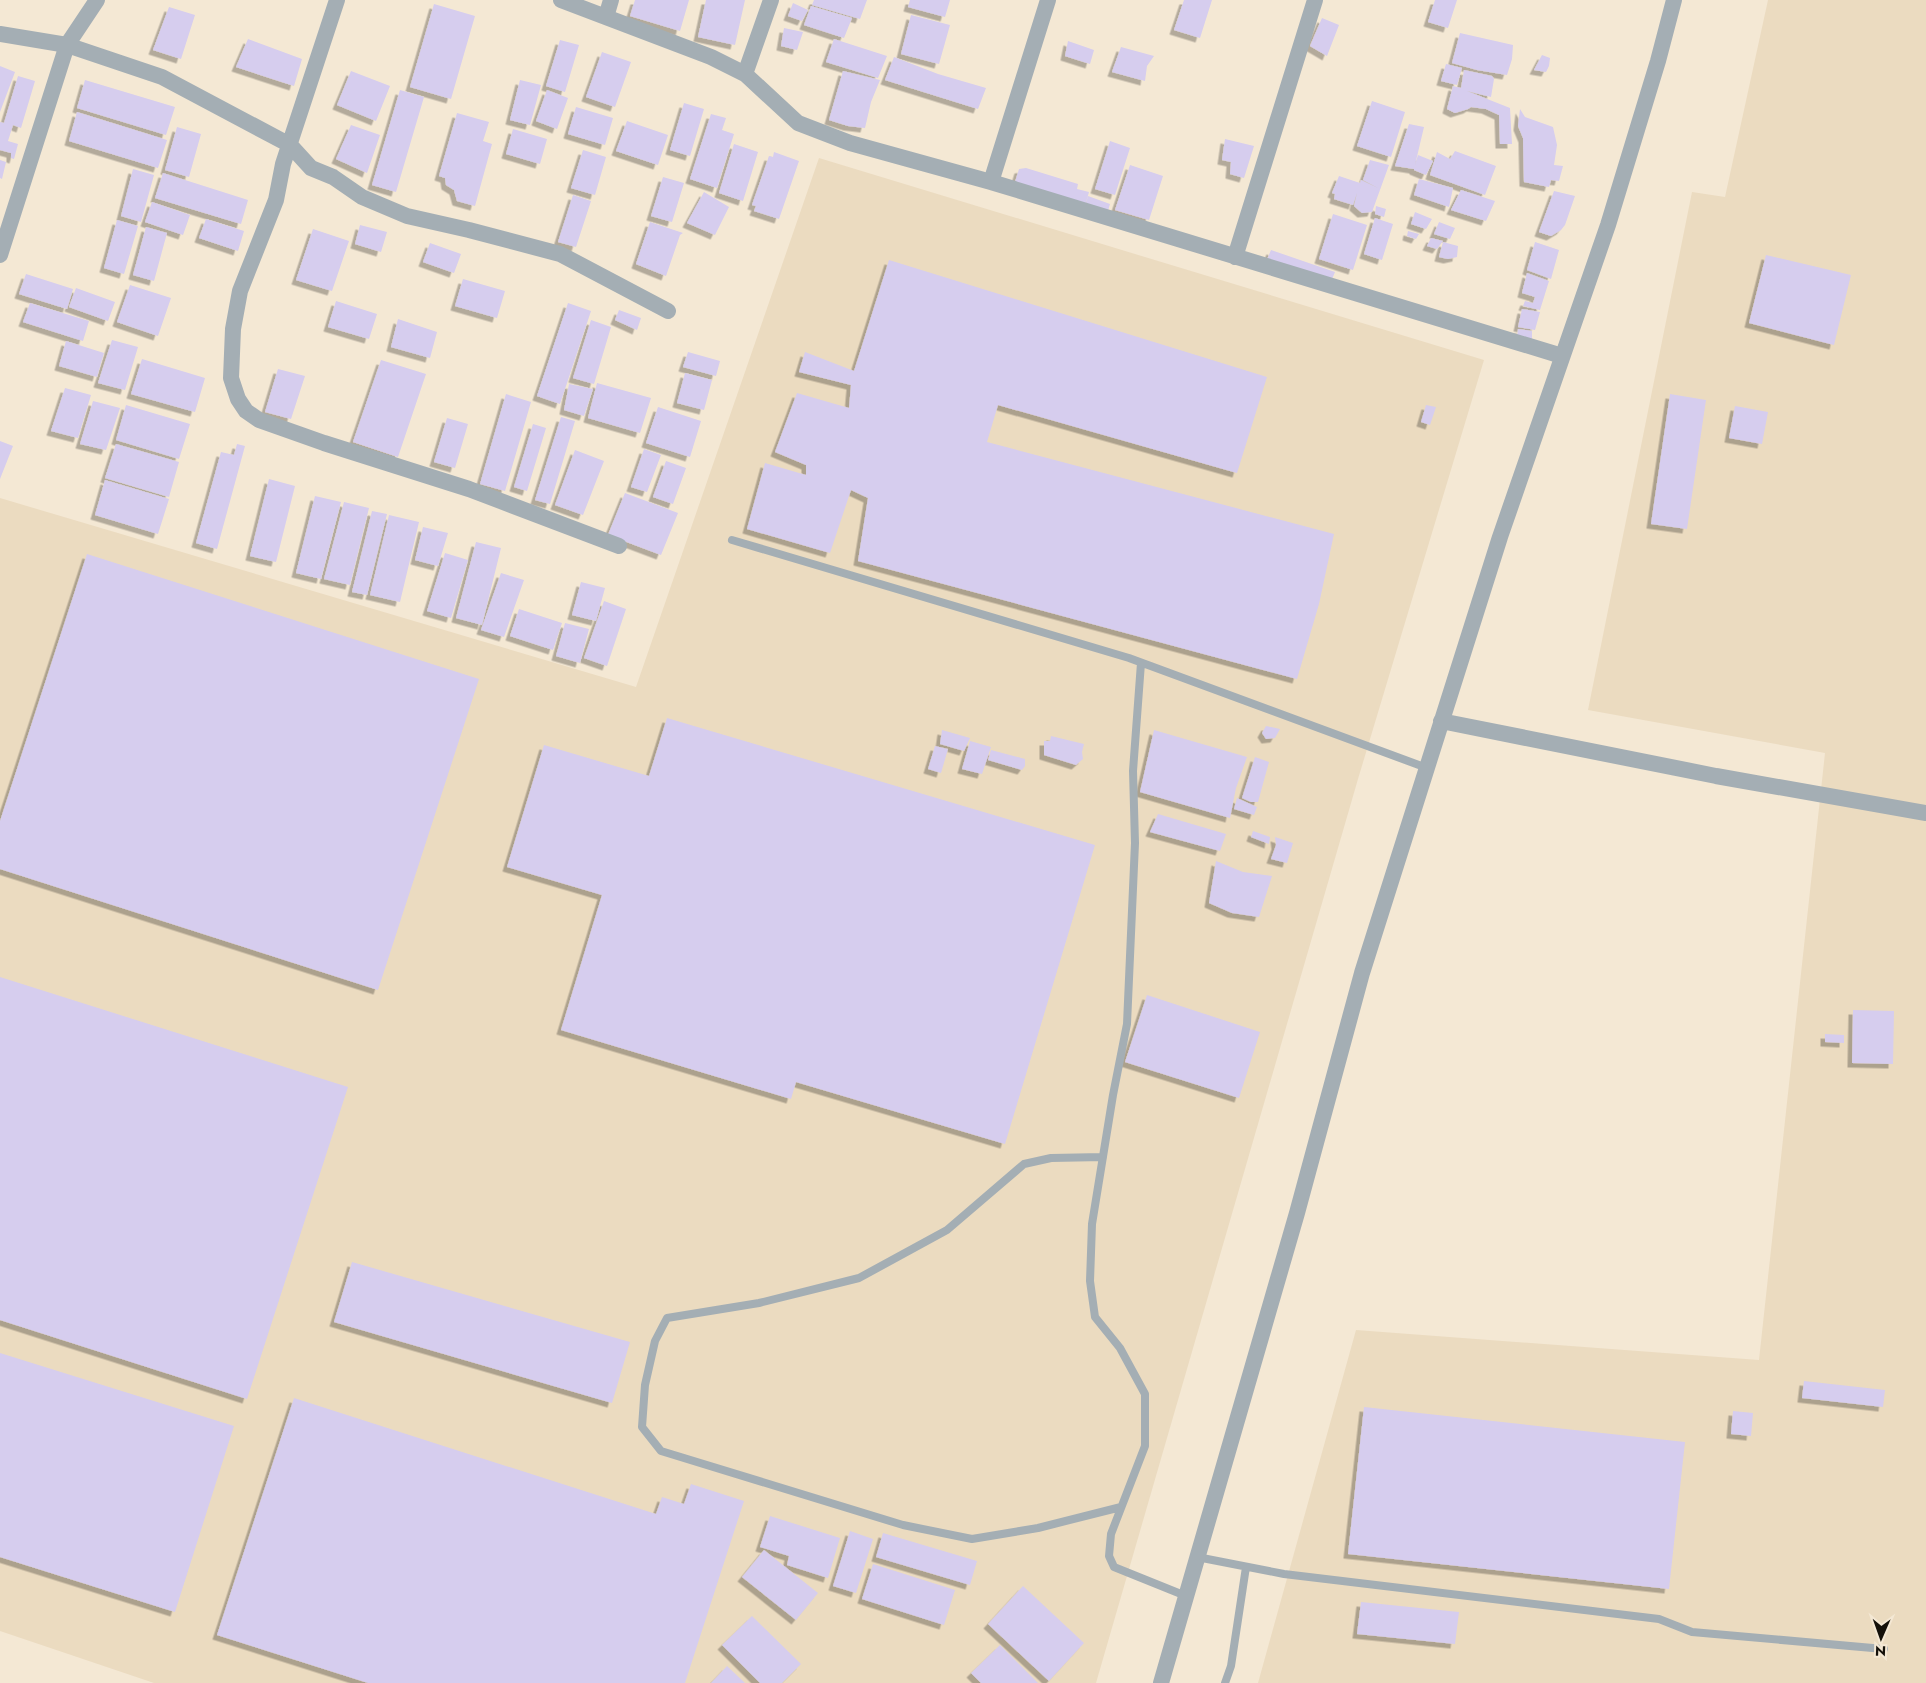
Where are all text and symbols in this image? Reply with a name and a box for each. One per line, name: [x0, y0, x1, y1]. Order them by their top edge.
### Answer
north arrow: [1856, 1613, 1906, 1663]
text: N: [1875, 1641, 1886, 1661]

